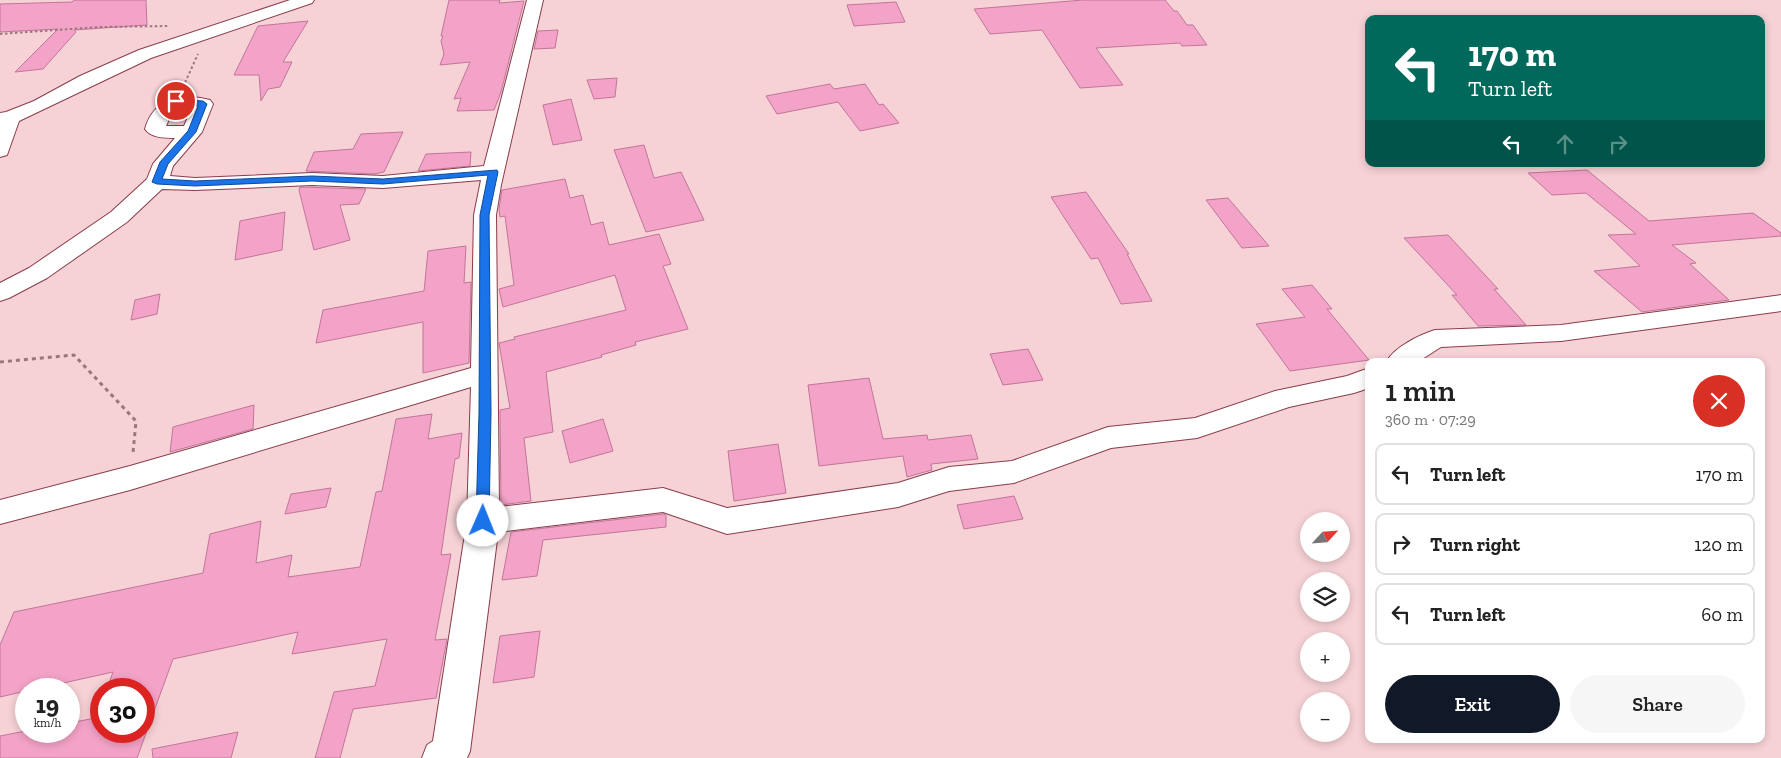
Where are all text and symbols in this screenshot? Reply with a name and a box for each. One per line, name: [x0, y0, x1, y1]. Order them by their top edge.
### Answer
text: 170 m: [1468, 33, 1556, 75]
icon: left: [1385, 35, 1450, 100]
text: Turn left: [1468, 75, 1552, 102]
pin: [155, 80, 197, 122]
icon: arrive: [162, 87, 190, 115]
icon: left: [1498, 130, 1526, 158]
icon: ahead: [1551, 130, 1579, 158]
icon: right: [1604, 130, 1632, 158]
text: 1 min: [1385, 373, 1455, 409]
button: close: [1693, 375, 1745, 427]
text: 360 m · 07:29: [1385, 410, 1476, 429]
icon: left: [1387, 460, 1415, 488]
text: Turn left: [1430, 463, 1505, 486]
text: 170 m: [1695, 463, 1743, 486]
position arrow: [456, 494, 508, 546]
north arrow: [1300, 512, 1350, 562]
map controls: [1300, 512, 1350, 742]
icon: right: [1387, 530, 1415, 558]
text: Turn right: [1430, 533, 1520, 556]
text: 120 m: [1694, 533, 1743, 556]
button: layers: [1300, 572, 1350, 622]
icon: left: [1387, 600, 1415, 628]
text: Turn left: [1430, 603, 1505, 626]
text: 60 m: [1701, 603, 1743, 626]
button: +: [1300, 632, 1350, 682]
button: Exit: [1385, 675, 1560, 733]
button: Share: [1570, 675, 1745, 733]
speed limit sign: 30: [90, 678, 155, 743]
text: 19: [36, 689, 59, 719]
button: −: [1300, 692, 1350, 742]
text: km/h: [34, 716, 61, 730]

